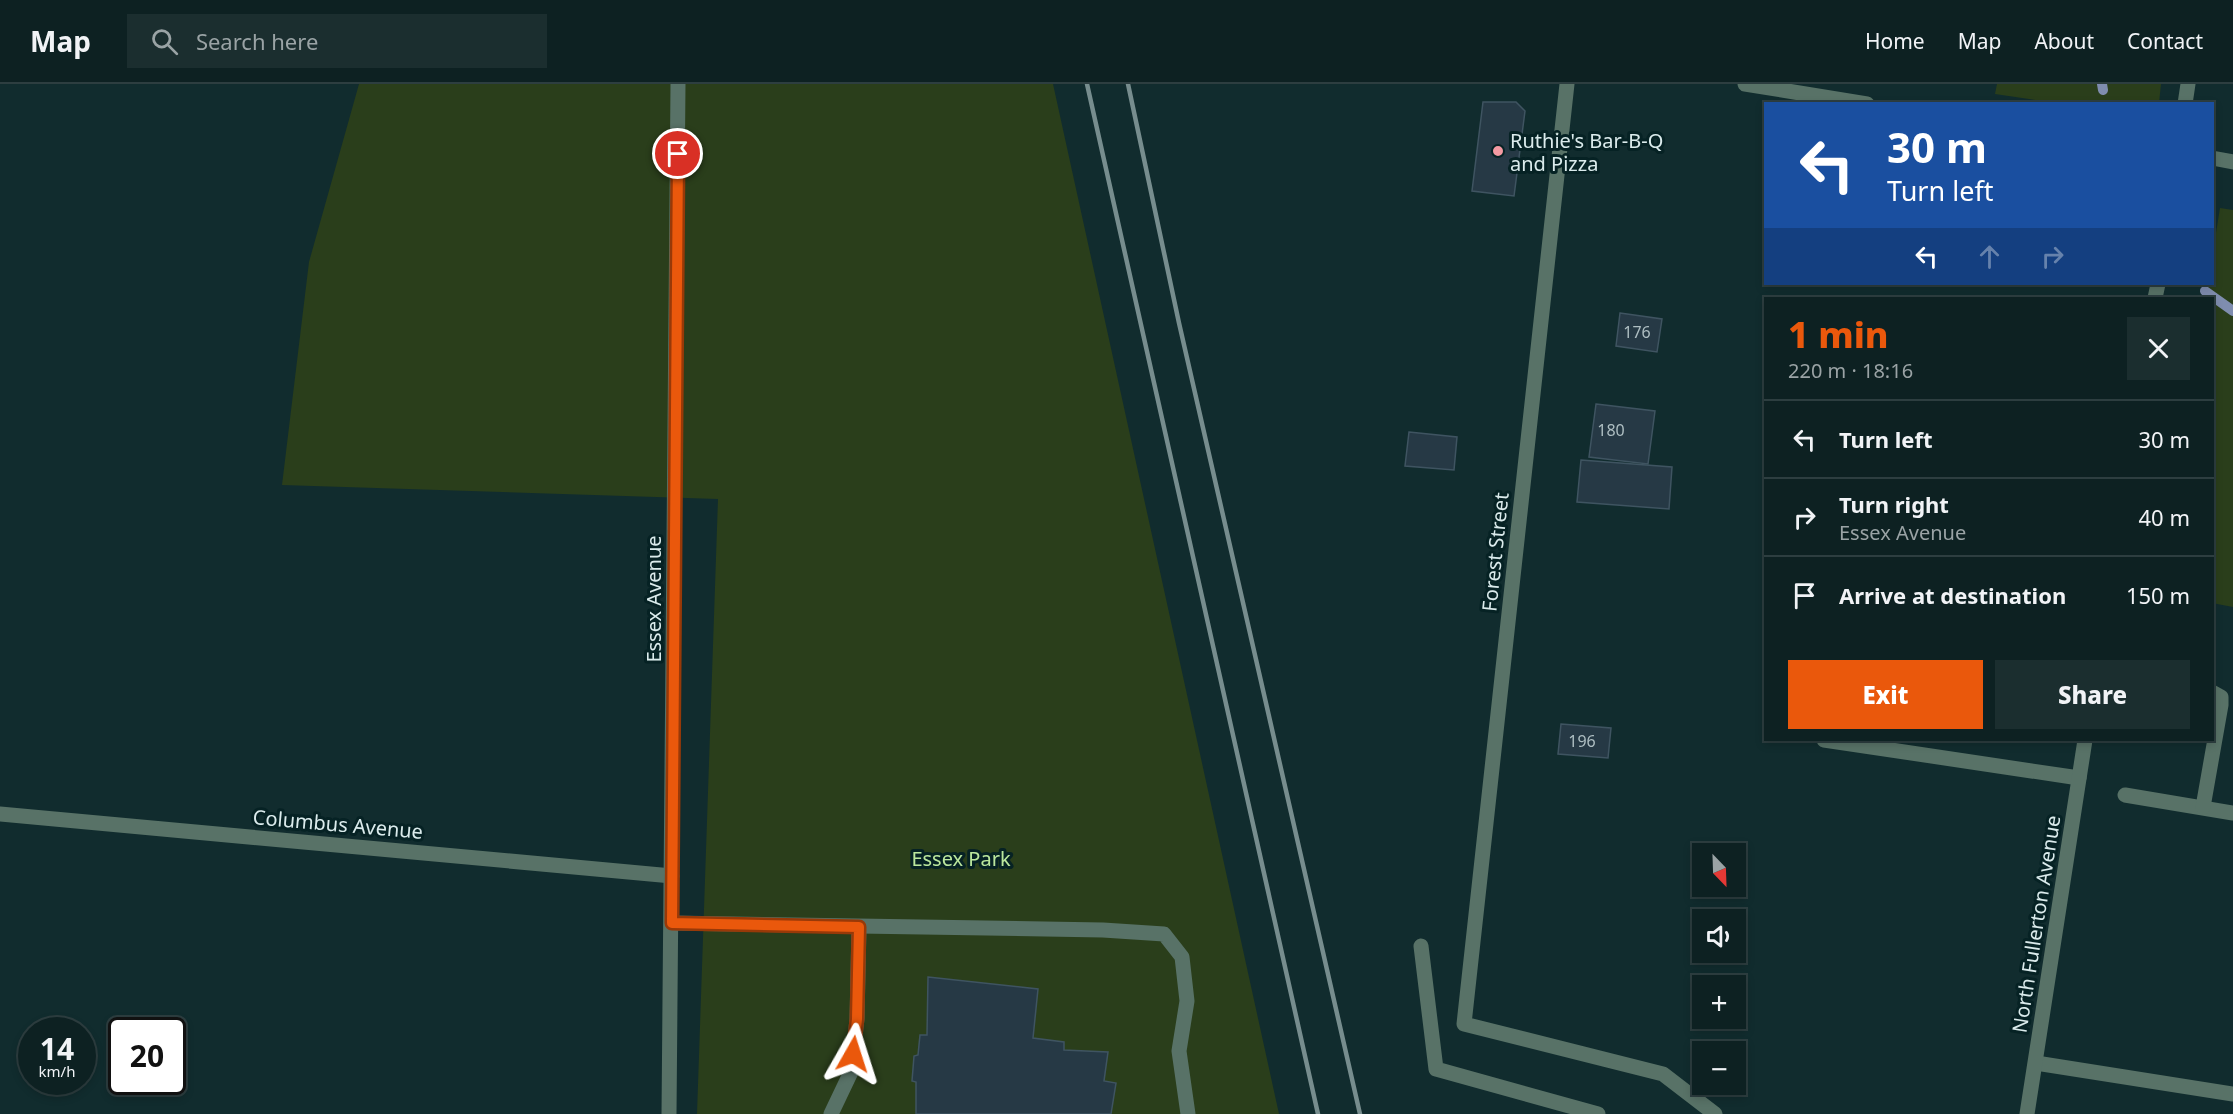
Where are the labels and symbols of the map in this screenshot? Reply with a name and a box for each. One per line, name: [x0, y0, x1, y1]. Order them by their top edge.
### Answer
place label: Ruthie's Bar-B-Q and Pizza: [1510, 127, 1663, 177]
pin: [652, 128, 703, 179]
marker: Ruthie's Bar-B-Q and Pizza: [1491, 144, 1505, 158]
house number: 176: [1623, 321, 1651, 343]
house number: 180: [1597, 419, 1625, 441]
street label: Forest Street: [1475, 491, 1515, 613]
street label: Essex Avenue: [640, 535, 667, 663]
house number: 196: [1568, 730, 1596, 752]
street label: Columbus Avenue: [252, 803, 424, 845]
street label: North Fullerton Avenue: [2005, 813, 2067, 1035]
north arrow: [1692, 843, 1746, 897]
park label: Essex Park: [911, 845, 1011, 872]
speed limit sign: 20: [108, 1017, 186, 1095]
position arrow: [821, 1022, 885, 1086]

